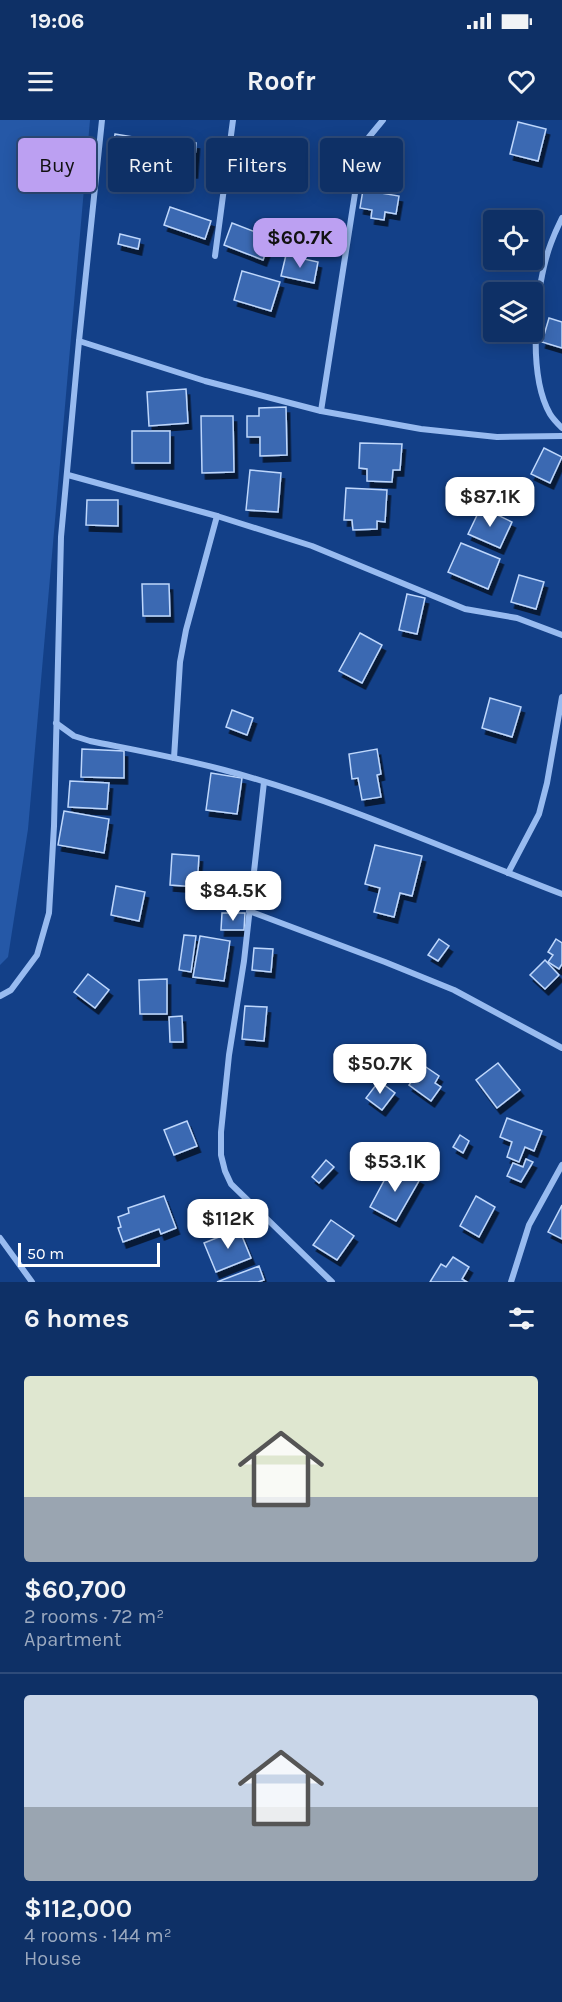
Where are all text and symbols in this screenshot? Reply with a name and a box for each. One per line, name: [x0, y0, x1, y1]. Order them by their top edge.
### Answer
text: 19:06: [30, 8, 84, 34]
icon: menu: [24, 65, 57, 98]
text: Roofr: [247, 65, 315, 97]
icon: heart: [505, 65, 538, 98]
chip: Buy: [18, 138, 96, 192]
chip: Rent: [108, 138, 194, 192]
chip: Filters: [206, 138, 308, 192]
chip: New: [320, 138, 403, 192]
map controls: [483, 210, 543, 342]
button: locate: [483, 210, 543, 270]
pin: $60.7K: [251, 218, 349, 269]
text: $60.7K: [267, 226, 333, 249]
button: layers: [483, 282, 543, 342]
pin: $87.1K: [441, 477, 539, 528]
text: $87.1K: [459, 485, 521, 508]
pin: $84.5K: [184, 871, 282, 922]
text: $84.5K: [199, 879, 267, 902]
pin: $50.7K: [331, 1044, 429, 1095]
text: $50.7K: [347, 1052, 413, 1075]
pin: $53.1K: [346, 1142, 444, 1193]
text: $53.1K: [364, 1150, 426, 1173]
pin: $112K: [186, 1199, 270, 1250]
text: $112K: [201, 1207, 255, 1230]
scale bar: [18, 1240, 160, 1268]
text: 50 m: [27, 1244, 64, 1263]
icon: filters: [505, 1302, 538, 1335]
text: 6 homes: [24, 1303, 129, 1334]
icon: home: [227, 1415, 335, 1523]
text: $60,700: [24, 1574, 127, 1605]
text: 2 rooms · 72 m²: [24, 1605, 164, 1628]
text: Apartment: [24, 1628, 122, 1651]
icon: home: [227, 1734, 335, 1842]
text: $112,000: [24, 1893, 132, 1924]
text: 4 rooms · 144 m²: [24, 1924, 172, 1947]
text: House: [24, 1947, 81, 1970]

